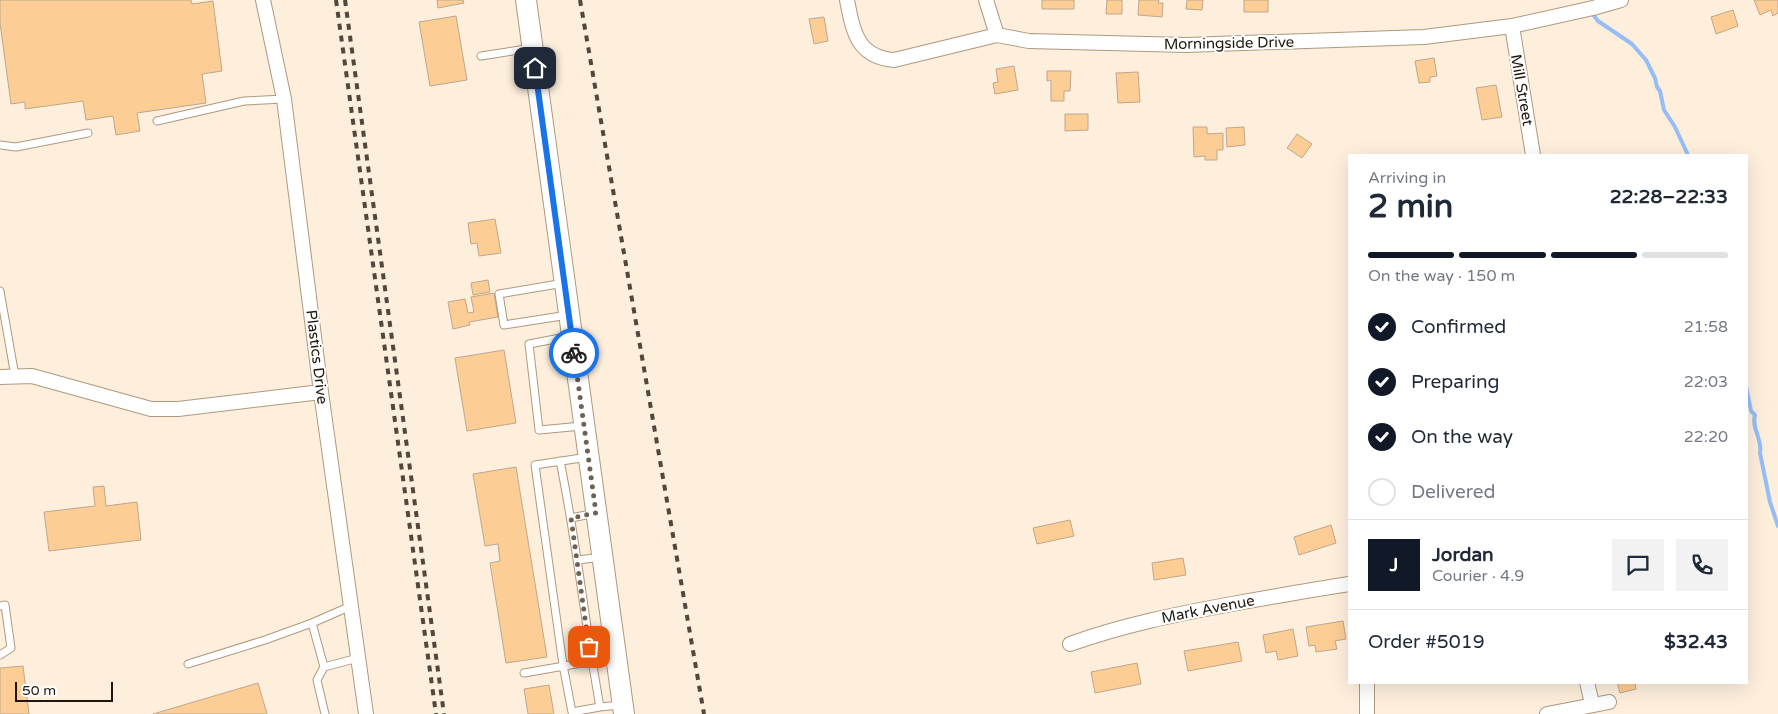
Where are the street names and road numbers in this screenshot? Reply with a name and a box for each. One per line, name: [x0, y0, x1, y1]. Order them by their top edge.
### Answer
street label: Morningside Drive: [1164, 33, 1294, 53]
street label: Mill Street: [1507, 53, 1537, 127]
street label: Plastics Drive: [302, 309, 332, 405]
street label: Mark Avenue: [1160, 591, 1256, 627]

